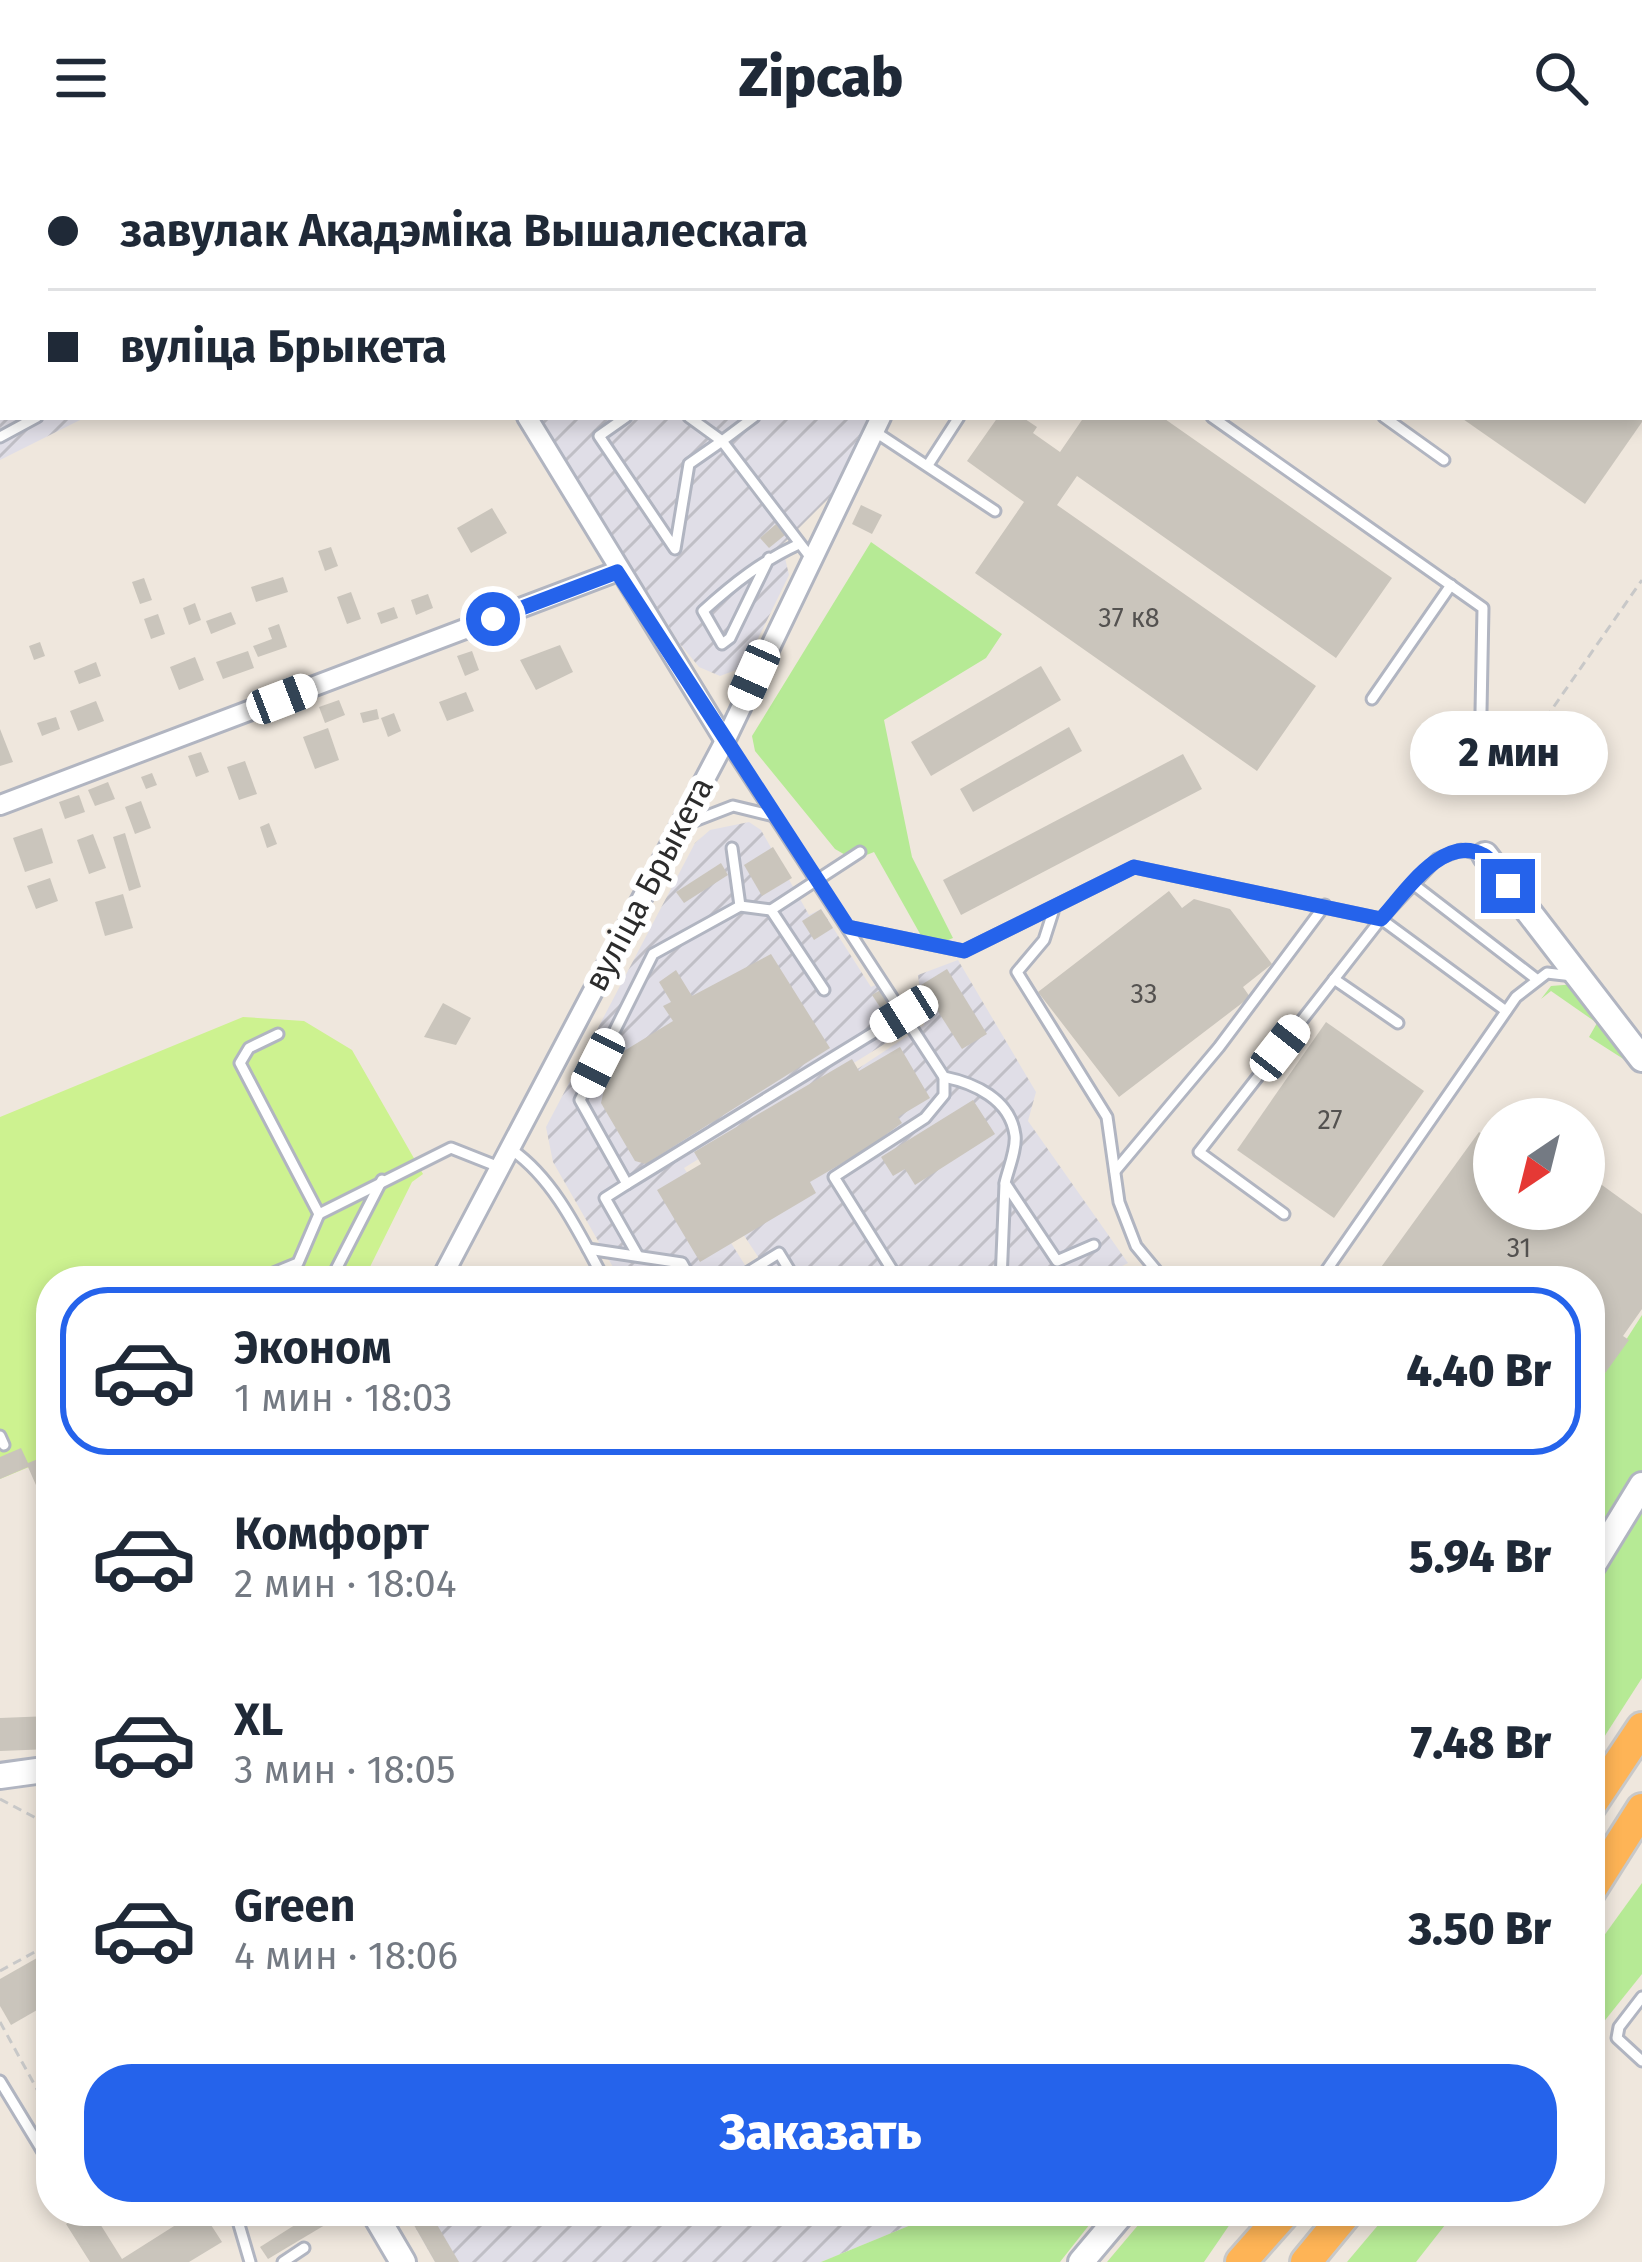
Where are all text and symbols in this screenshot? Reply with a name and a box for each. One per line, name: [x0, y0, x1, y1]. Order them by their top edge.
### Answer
icon: menu: [48, 45, 114, 111]
icon: search: [1528, 45, 1594, 111]
text: Zipcab: [739, 46, 903, 110]
text: завулак Акадэміка Вышалескага: [120, 204, 808, 258]
text: вуліца Брыкета: [120, 320, 447, 374]
route start: [466, 592, 520, 646]
house number: 37 к8: [1098, 602, 1160, 634]
car: [723, 635, 785, 715]
car: [242, 669, 322, 729]
callout: 2 мин: [1409, 712, 1607, 796]
text: 2 мин: [1458, 730, 1560, 776]
street label: вуліца Брыкета: [576, 770, 722, 998]
route end: [1481, 859, 1535, 913]
house number: 33: [1131, 978, 1157, 1010]
car: [864, 980, 944, 1048]
car: [1244, 1009, 1316, 1087]
car: [566, 1023, 630, 1103]
north arrow: [1473, 1098, 1605, 1230]
map controls: [1473, 1098, 1605, 1230]
house number: 27: [1317, 1104, 1343, 1136]
house number: 31: [1507, 1232, 1531, 1264]
icon: car: [90, 1317, 198, 1425]
text: Эконом: [234, 1321, 392, 1375]
text: 4.40 Br: [1406, 1344, 1551, 1398]
text: 1 мин · 18:03: [234, 1375, 453, 1421]
icon: car: [90, 1503, 198, 1611]
text: Комфорт: [234, 1507, 429, 1561]
text: 5.94 Br: [1409, 1530, 1551, 1584]
text: 2 мин · 18:04: [234, 1561, 457, 1607]
icon: car: [90, 1689, 198, 1797]
text: XL: [234, 1693, 283, 1747]
text: 7.48 Br: [1411, 1716, 1551, 1770]
text: 3 мин · 18:05: [234, 1747, 456, 1793]
icon: car: [90, 1875, 198, 1983]
text: Green: [234, 1879, 355, 1933]
text: 3.50 Br: [1408, 1902, 1551, 1956]
text: 4 мин · 18:06: [234, 1933, 458, 1979]
button: Заказать: [84, 2064, 1557, 2202]

